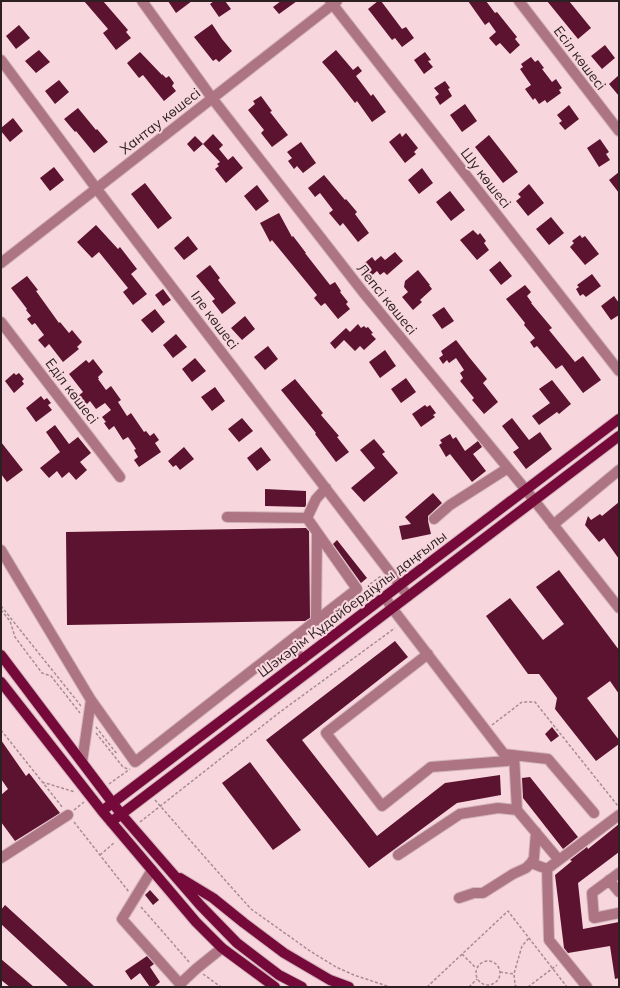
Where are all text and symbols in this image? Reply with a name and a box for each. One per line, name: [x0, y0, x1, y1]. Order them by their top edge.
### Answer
street label: Есіл көшесі: [550, 22, 610, 94]
street label: Хантау көшесі: [116, 84, 204, 158]
street label: Шу көшесі: [457, 144, 515, 212]
street label: Лепсі көшесі: [353, 260, 421, 338]
street label: Іле көшесі: [187, 287, 243, 353]
street label: Еділ көшесі: [41, 355, 103, 427]
street label: Шәкәрім Құдайбердіұлы даңғылы: [254, 527, 450, 681]

